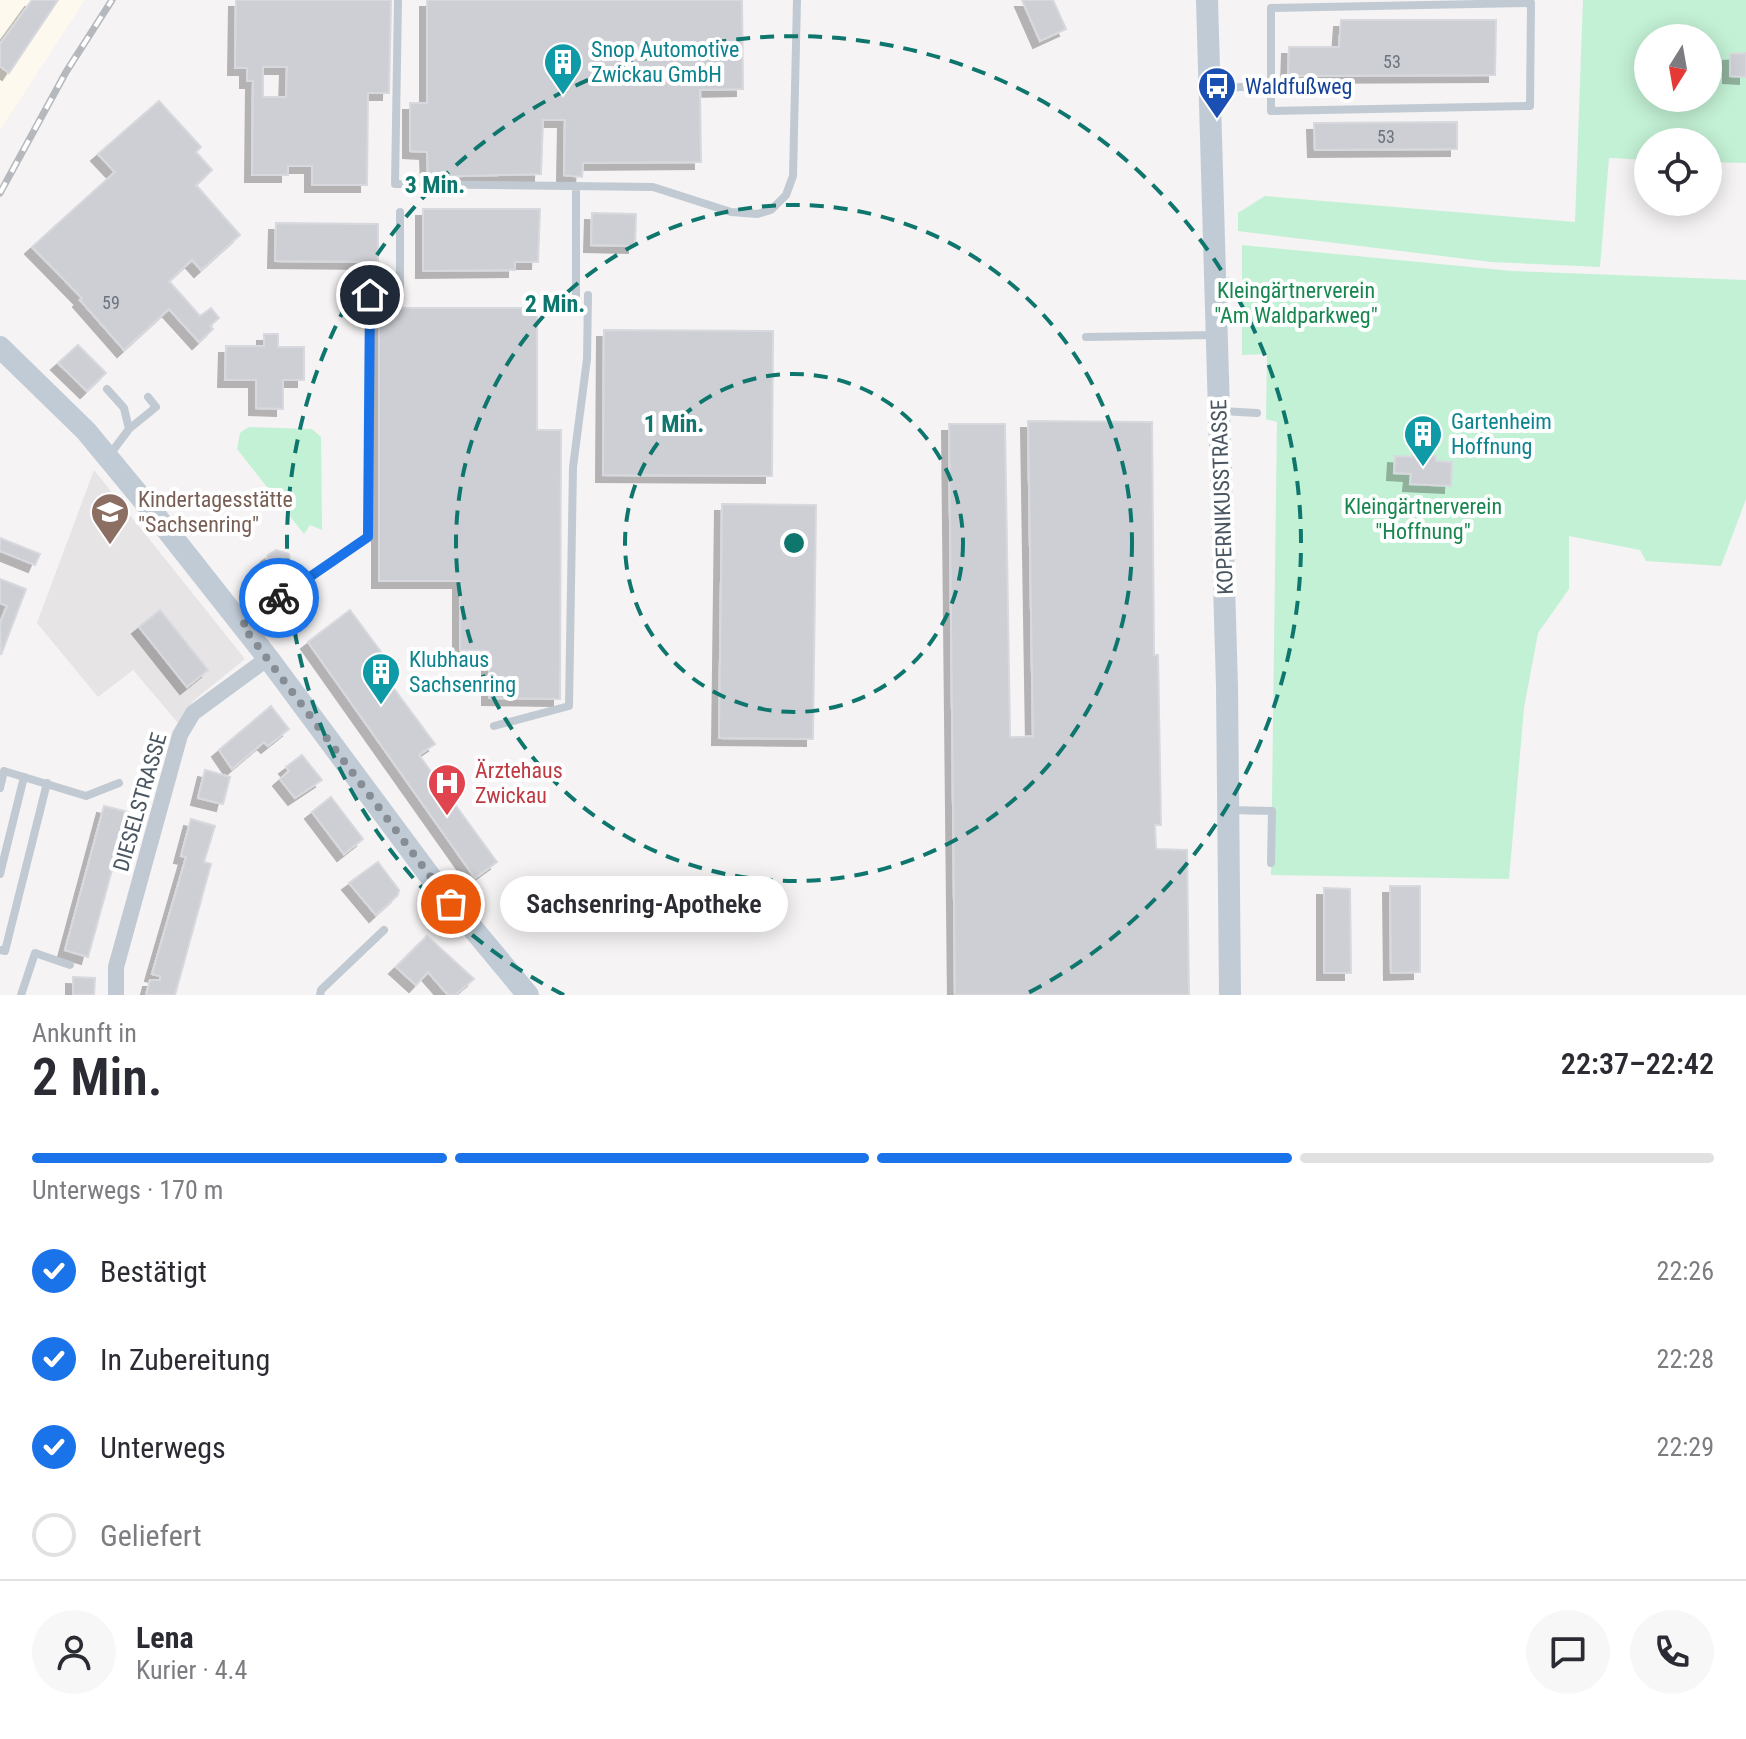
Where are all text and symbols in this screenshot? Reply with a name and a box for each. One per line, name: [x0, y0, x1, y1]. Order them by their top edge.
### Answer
north arrow: [1634, 24, 1722, 112]
map controls: [1634, 24, 1722, 216]
place label: Snop Automotive Zwickau GmbH: [591, 37, 739, 87]
building icon: Snop Automotive Zwickau GmbH: [542, 41, 584, 96]
house number: 53: [1383, 51, 1401, 72]
bus stop icon: Waldfußweg: [1196, 65, 1238, 120]
place label: Waldfußweg: [1245, 74, 1352, 99]
house number: 53: [1377, 126, 1395, 147]
button: locate: [1634, 128, 1722, 216]
text: 3 Min.: [405, 171, 465, 199]
pin: [336, 261, 404, 329]
icon: home: [348, 273, 392, 317]
park label: Kleingärtnerverein "Am Waldparkweg": [1214, 278, 1378, 328]
text: 2 Min.: [525, 290, 585, 318]
house number: 59: [102, 292, 120, 313]
street label: KOPERNIKUSSTRASSE: [1206, 399, 1238, 595]
place label: Gartenheim Hoffnung: [1451, 409, 1552, 459]
text: 1 Min.: [644, 410, 704, 438]
building icon: Gartenheim Hoffnung: [1402, 413, 1444, 468]
place label: Kindertagesstätte "Sachsenring": [138, 487, 293, 537]
school or university icon: Kindertagesstätte "Sachsenring": [89, 491, 131, 546]
park label: Kleingärtnerverein "Hoffnung": [1344, 494, 1502, 544]
centre of rings: [780, 529, 808, 557]
courier: [239, 558, 319, 638]
icon: bike: [257, 576, 301, 620]
place label: Klubhaus Sachsenring: [409, 647, 516, 697]
building icon: Klubhaus Sachsenring: [360, 651, 402, 706]
street label: DIESELSTRASSE: [108, 730, 172, 874]
place label: Ärztehaus Zwickau: [475, 758, 563, 808]
hospital icon: Ärztehaus Zwickau: [426, 762, 468, 817]
pin: [417, 870, 485, 938]
callout: Sachsenring-Apotheke: [499, 876, 787, 932]
icon: bag: [429, 882, 473, 926]
text: Sachsenring-Apotheke: [526, 889, 762, 919]
text: Ankunft in: [32, 1018, 137, 1048]
text: 22:37–22:42: [1561, 1046, 1714, 1081]
text: 2 Min.: [32, 1047, 163, 1108]
text: Unterwegs · 170 m: [32, 1175, 223, 1205]
icon: check: [32, 1249, 76, 1293]
text: Bestätigt: [100, 1254, 207, 1289]
text: 22:26: [1657, 1256, 1714, 1286]
icon: check: [32, 1337, 76, 1381]
text: In Zubereitung: [100, 1342, 270, 1377]
text: 22:28: [1657, 1344, 1714, 1374]
icon: check: [32, 1425, 76, 1469]
text: Unterwegs: [100, 1430, 226, 1465]
text: 22:29: [1657, 1432, 1714, 1462]
text: Geliefert: [100, 1518, 202, 1553]
button: person: [32, 1610, 116, 1694]
button: chat: [1526, 1610, 1610, 1694]
button: phone: [1630, 1610, 1714, 1694]
text: Lena: [136, 1620, 194, 1655]
text: Kurier · 4.4: [136, 1655, 247, 1685]

